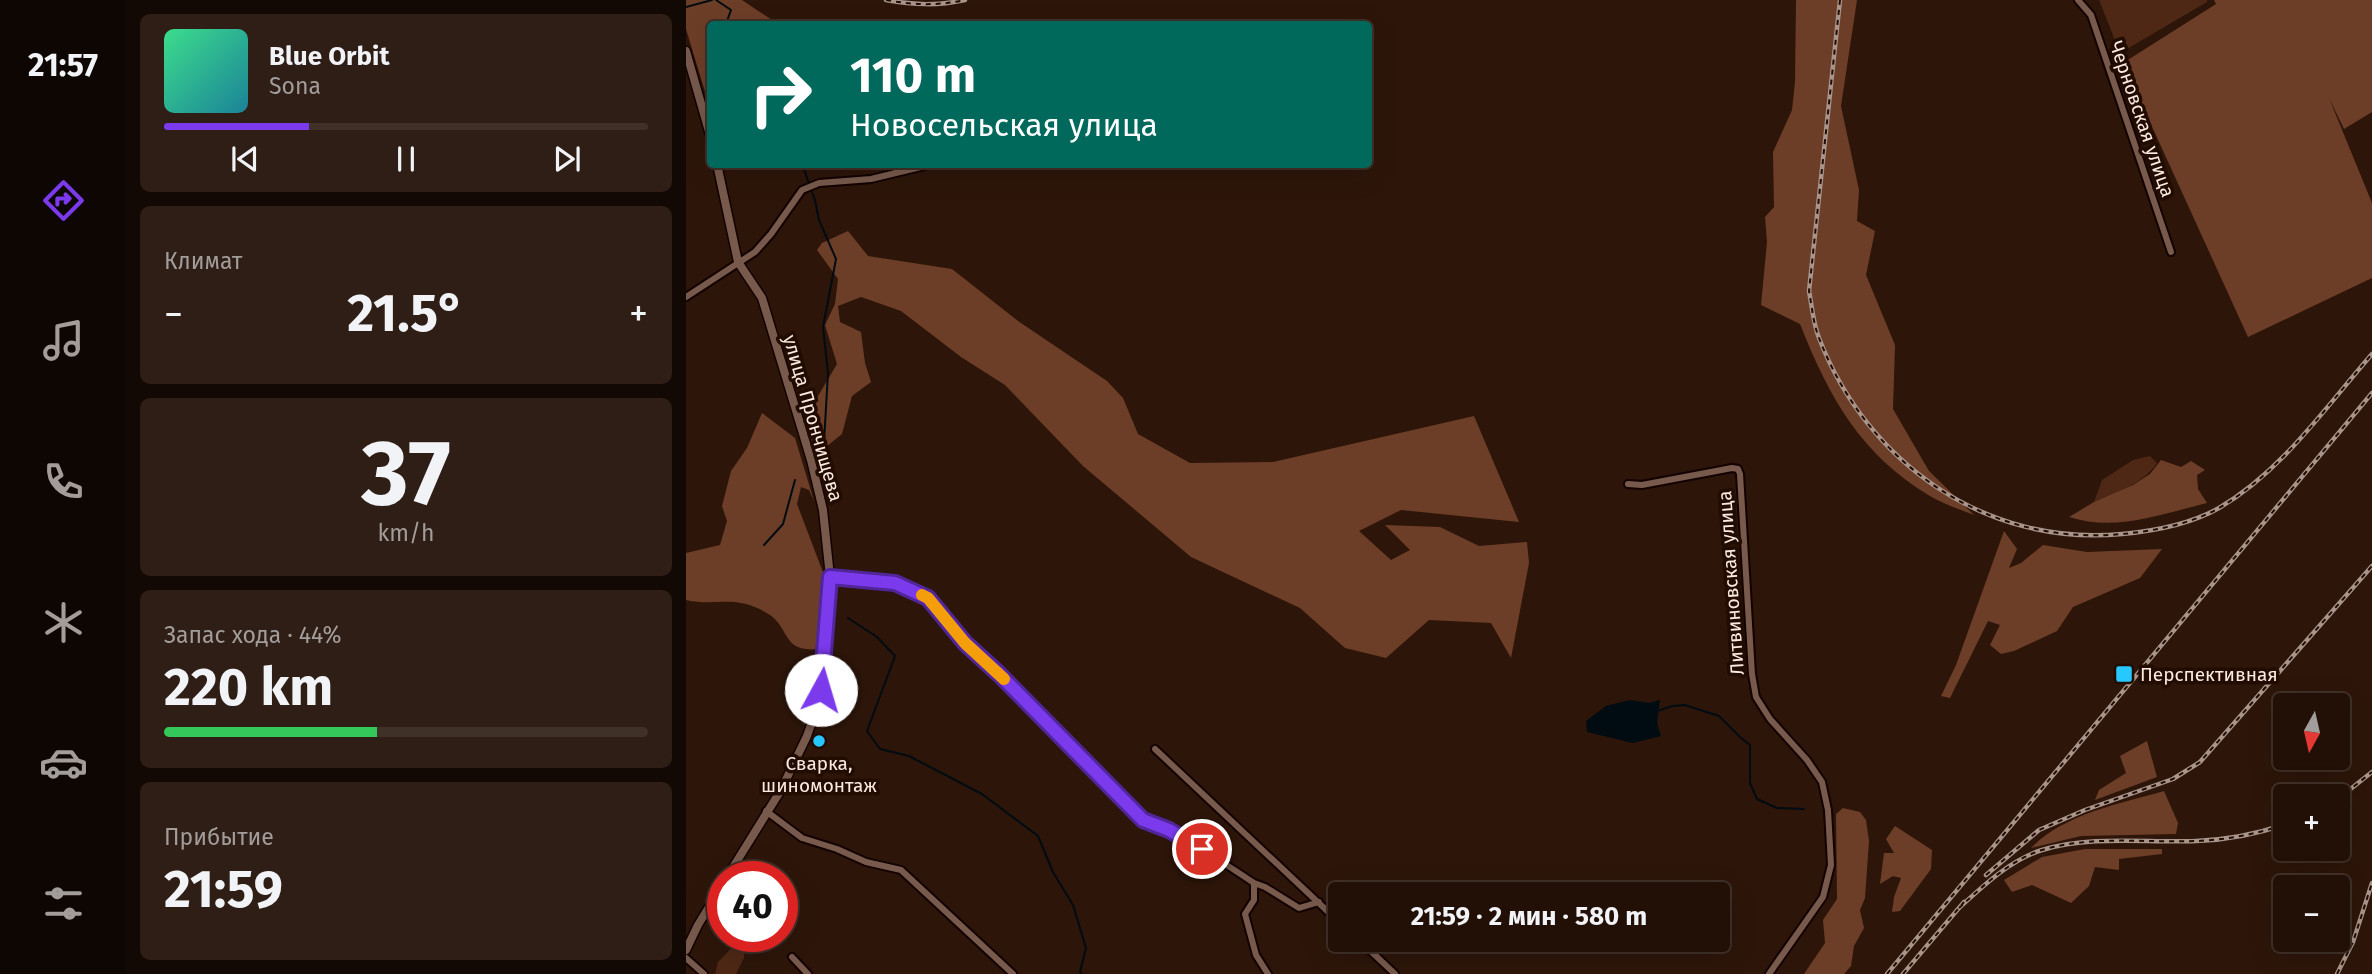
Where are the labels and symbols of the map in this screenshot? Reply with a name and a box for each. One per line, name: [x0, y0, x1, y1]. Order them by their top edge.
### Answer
street label: Черновская улица: [2104, 38, 2180, 200]
street label: улица Прончищева: [778, 332, 848, 504]
street label: Литвиновская улица: [1713, 490, 1749, 676]
position arrow: [784, 653, 858, 727]
place label: Перспективная: [2140, 663, 2278, 686]
marker: Перспективная: [2114, 664, 2134, 684]
north arrow: [2273, 693, 2350, 770]
marker: Сварка, шиномонтаж: [811, 733, 827, 749]
place label: Сварка, шиномонтаж: [761, 752, 877, 797]
pin: [1172, 819, 1232, 879]
speed limit sign: 40: [707, 861, 798, 952]

